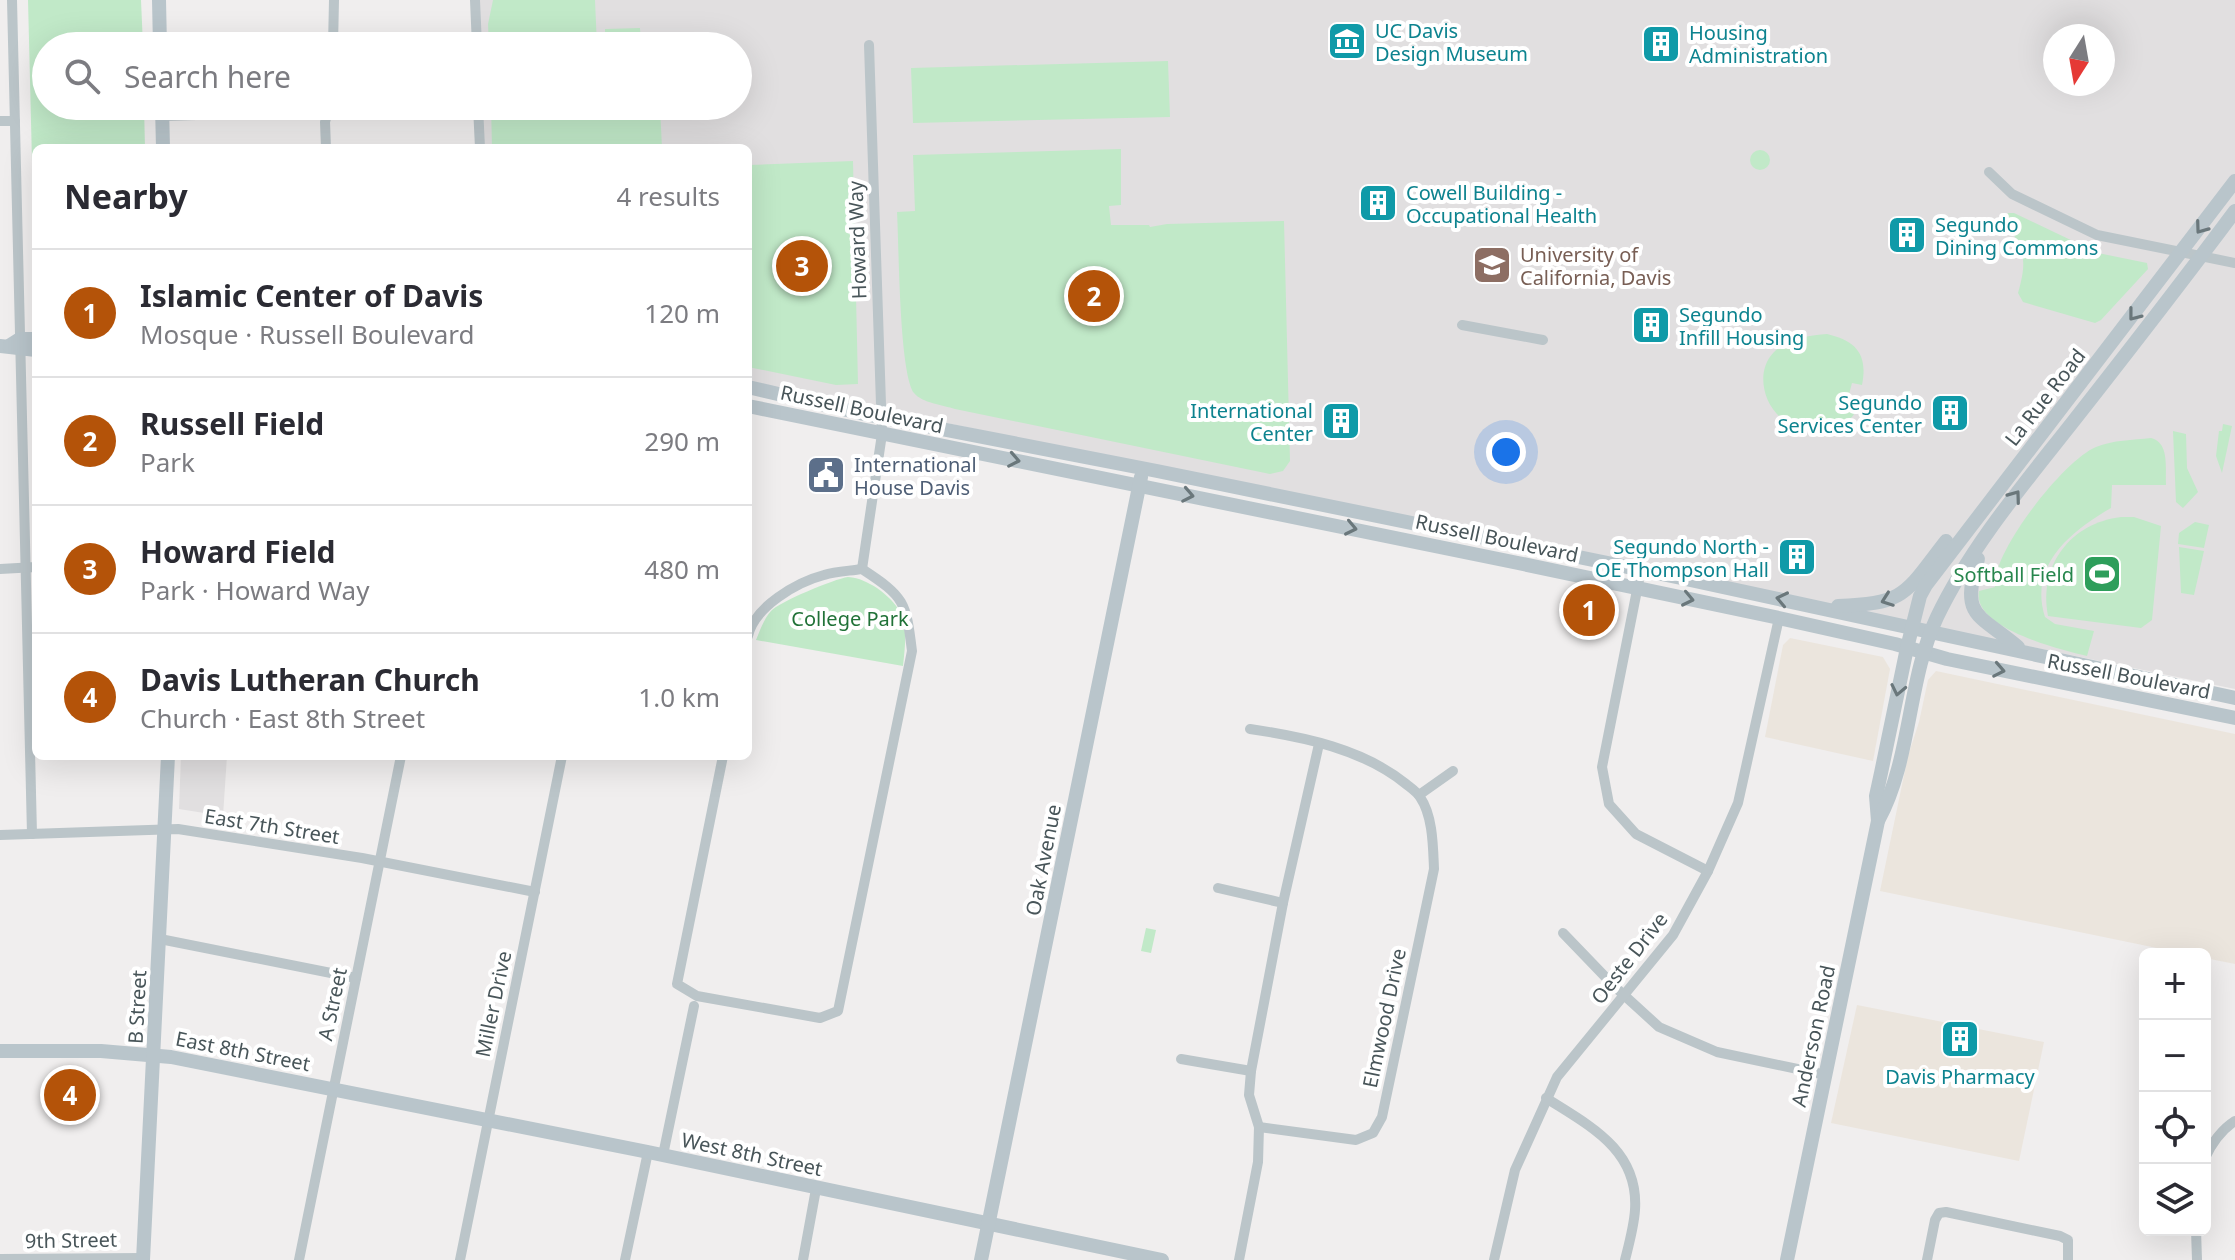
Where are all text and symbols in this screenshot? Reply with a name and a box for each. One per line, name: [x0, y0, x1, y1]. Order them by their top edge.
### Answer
place label: UC Davis Design Museum: [1375, 17, 1528, 67]
place label: Housing Administration: [1689, 19, 1828, 69]
museum icon: UC Davis Design Museum: [1326, 20, 1368, 62]
building icon: Housing Administration: [1640, 23, 1682, 65]
north arrow: [2043, 24, 2115, 96]
search box: [32, 32, 752, 120]
icon: search: [60, 54, 104, 98]
text: Search here: [124, 56, 291, 97]
text: Nearby: [64, 173, 188, 219]
text: 4 results: [616, 178, 720, 214]
place label: Cowell Building - Occupational Health: [1406, 179, 1597, 229]
street label: Howard Way: [841, 180, 873, 300]
building icon: Cowell Building - Occupational Health: [1357, 182, 1399, 224]
place label: Segundo Dining Commons: [1935, 211, 2098, 261]
building icon: Segundo Dining Commons: [1886, 214, 1928, 256]
one-way arrow: [2196, 219, 2210, 234]
pin: 3: [776, 236, 828, 296]
place label: University of California, Davis: [1520, 241, 1671, 291]
school or university icon: University of California, Davis: [1471, 244, 1513, 286]
pin: 2: [1068, 266, 1120, 326]
text: Islamic Center of Davis: [140, 275, 483, 316]
text: 1: [83, 295, 97, 331]
text: 120 m: [644, 295, 720, 331]
place label: Segundo Infill Housing: [1679, 301, 1804, 351]
building icon: Segundo Infill Housing: [1630, 304, 1672, 346]
one-way arrow: [2129, 306, 2143, 320]
text: Mosque · Russell Boulevard: [140, 316, 475, 352]
street label: La Rue Road: [1999, 343, 2091, 451]
street label: Russell Boulevard: [778, 379, 946, 439]
place label: Segundo Services Center: [1777, 389, 1922, 439]
building icon: Segundo Services Center: [1929, 392, 1971, 434]
place label: International Center: [1190, 397, 1313, 447]
building icon: International Center: [1320, 400, 1362, 442]
text: Russell Field: [140, 403, 324, 444]
text: 2: [83, 423, 97, 459]
text: 290 m: [644, 423, 720, 459]
your location: [1486, 432, 1526, 472]
text: Park: [140, 444, 195, 480]
one-way arrow: [1007, 450, 1021, 467]
place label: International House Davis: [854, 451, 977, 501]
public building icon: International House Davis: [805, 454, 847, 496]
one-way arrow: [1180, 486, 1194, 503]
one-way arrow: [2005, 491, 2020, 505]
street label: Russell Boulevard: [1413, 508, 1581, 568]
one-way arrow: [1344, 519, 1358, 536]
text: Howard Field: [140, 531, 336, 572]
place label: Segundo North - OE Thompson Hall: [1595, 533, 1769, 583]
building icon: Segundo North - OE Thompson Hall: [1776, 536, 1818, 578]
text: 3: [83, 551, 97, 587]
text: 480 m: [644, 551, 720, 587]
sports icon: Softball Field: [2081, 553, 2123, 595]
place label: Softball Field: [1954, 561, 2074, 588]
text: Park · Howard Way: [140, 572, 369, 608]
pin: 1: [1563, 580, 1615, 640]
one-way arrow: [1681, 589, 1694, 606]
one-way arrow: [1881, 590, 1895, 607]
one-way arrow: [1775, 591, 1789, 608]
park label: College Park: [791, 605, 909, 632]
street label: Russell Boulevard: [2045, 647, 2213, 705]
text: Davis Lutheran Church: [140, 659, 480, 700]
one-way arrow: [1992, 661, 2006, 678]
text: 4: [83, 679, 97, 715]
text: 1.0 km: [638, 679, 720, 715]
one-way arrow: [1890, 683, 1907, 696]
text: Church · East 8th Street: [140, 700, 425, 736]
street label: East 7th Street: [203, 802, 341, 850]
street label: Oak Avenue: [1019, 802, 1067, 918]
street label: Oeste Drive: [1585, 906, 1673, 1010]
street label: Elmwood Drive: [1356, 946, 1412, 1090]
street label: Miller Drive: [469, 948, 517, 1060]
map controls: [2139, 948, 2211, 1236]
button: +: [2139, 948, 2211, 1020]
street label: Anderson Road: [1785, 963, 1841, 1109]
street label: A Street: [311, 965, 353, 1043]
street label: B Street: [122, 969, 152, 1045]
building icon: Davis Pharmacy: [1939, 1018, 1981, 1060]
button: −: [2139, 1020, 2211, 1092]
street label: East 8th Street: [173, 1025, 313, 1077]
place label: Davis Pharmacy: [1885, 1063, 2036, 1090]
pin: 4: [44, 1065, 96, 1125]
button: locate: [2139, 1092, 2211, 1164]
street label: West 8th Street: [679, 1126, 825, 1182]
button: layers: [2139, 1164, 2211, 1236]
street label: 9th Street: [25, 1226, 117, 1254]

